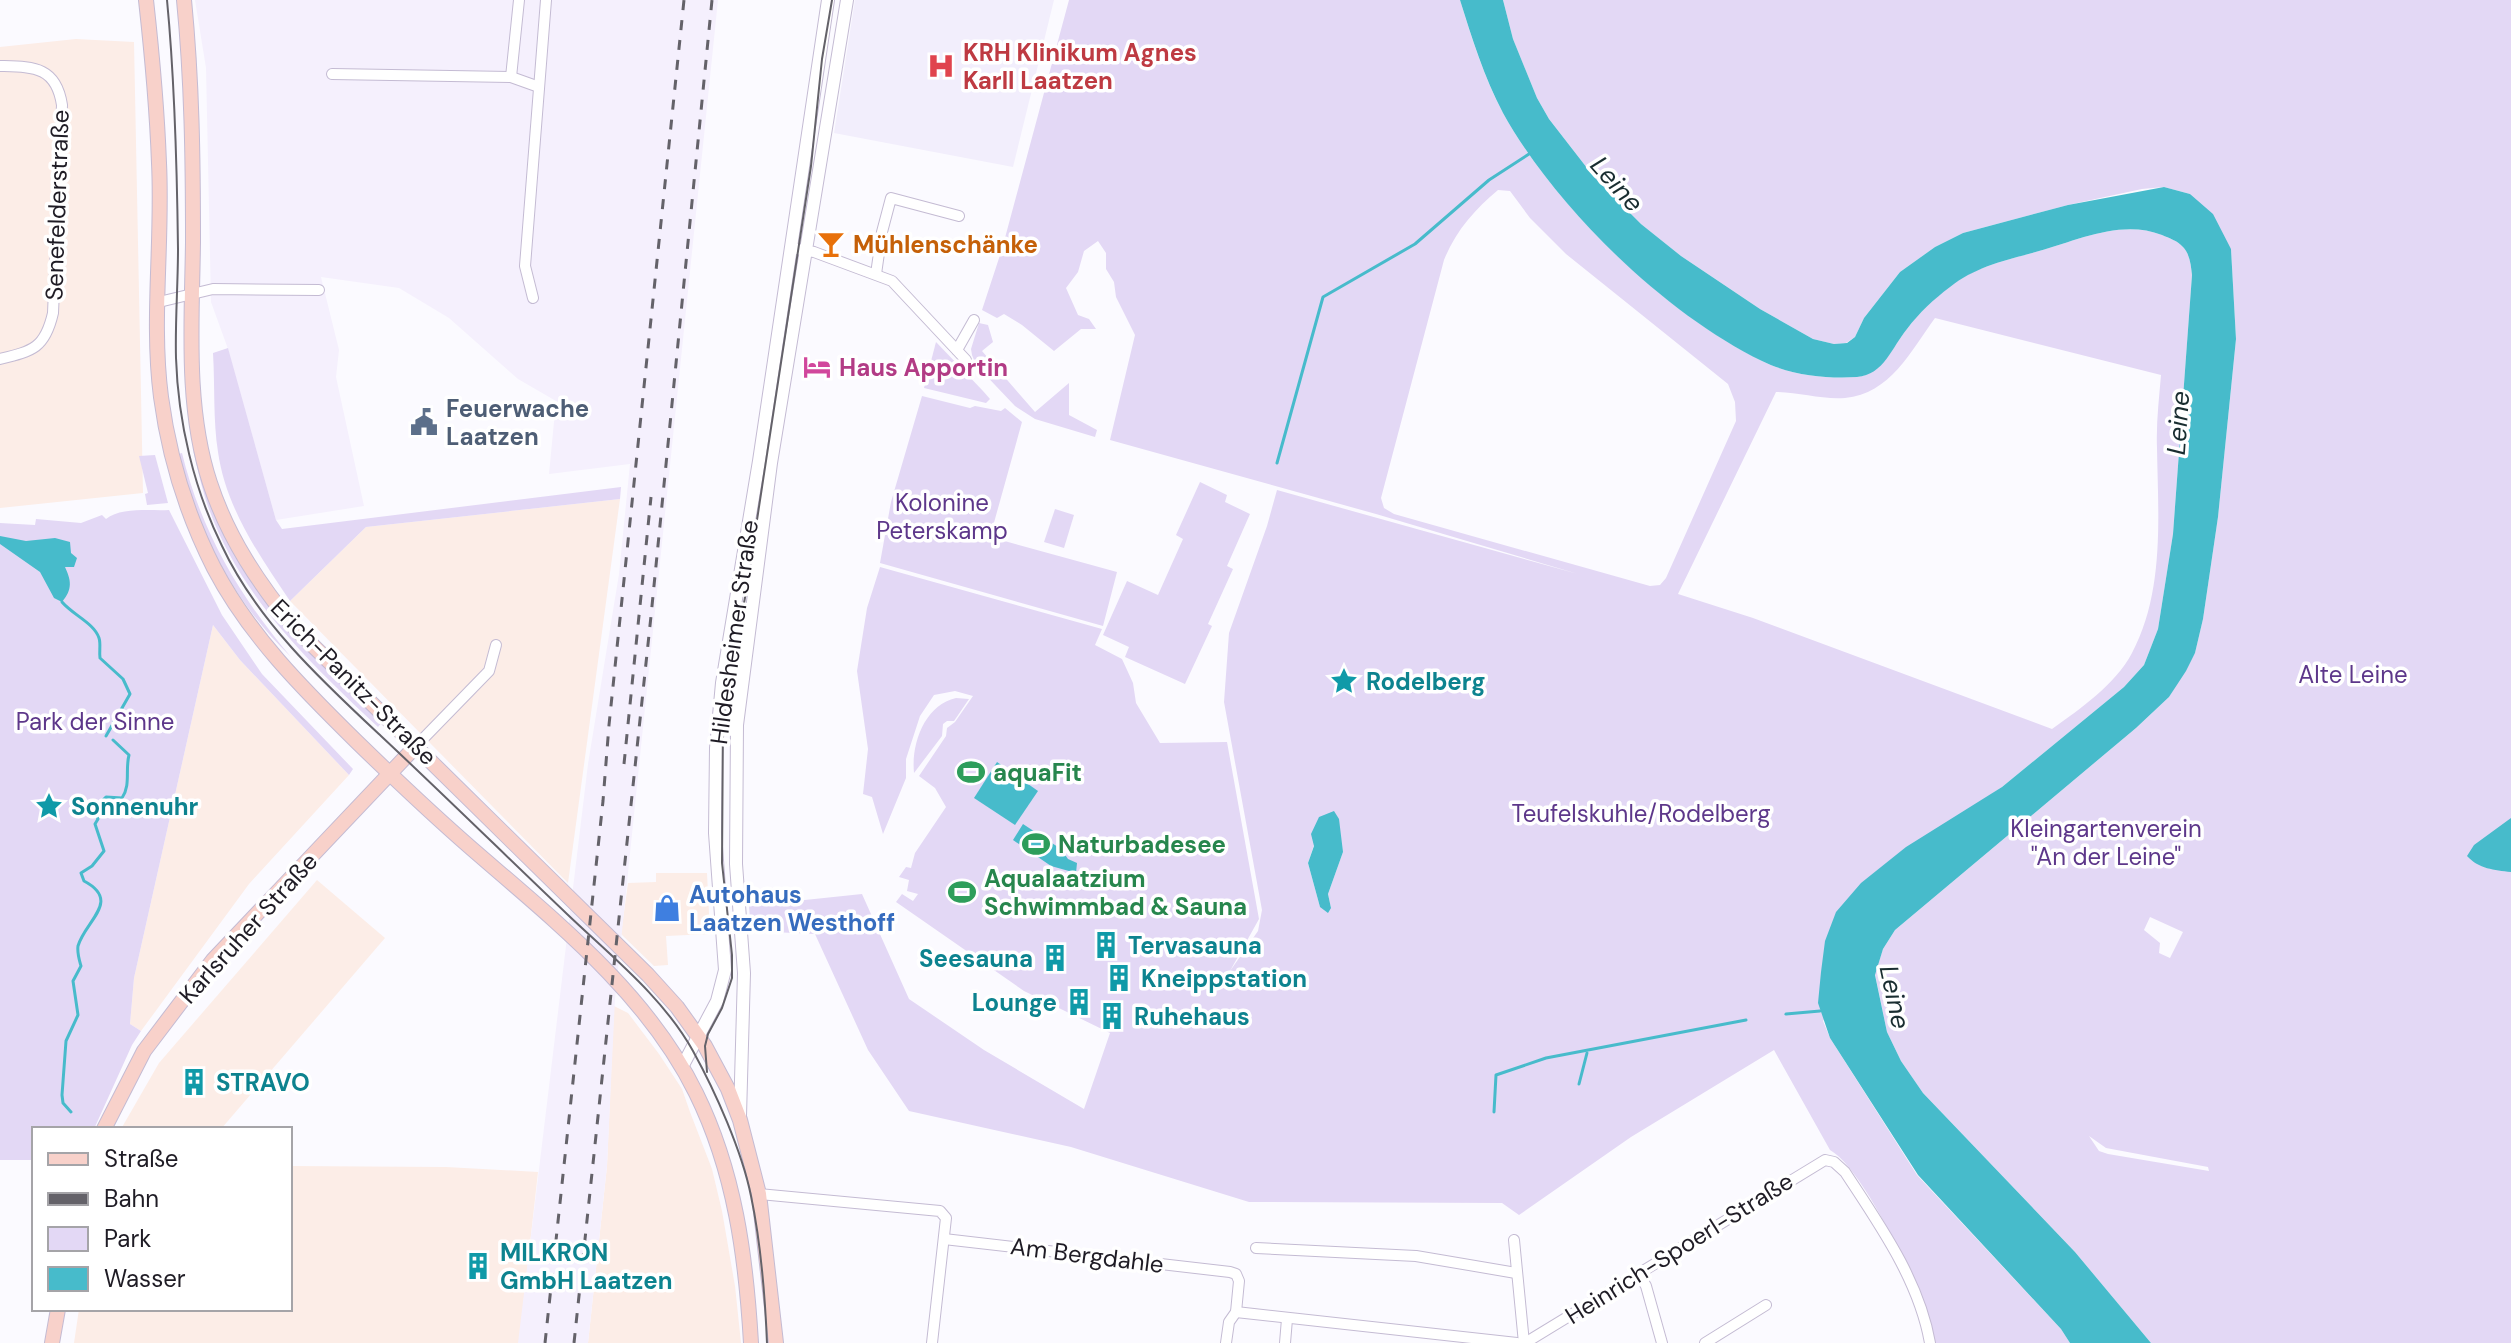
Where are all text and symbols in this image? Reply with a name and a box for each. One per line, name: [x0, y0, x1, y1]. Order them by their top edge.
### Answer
place label: KRH Klinikum Agnes Karll Laatzen: [963, 37, 1197, 96]
hospital icon: KRH Klinikum Agnes Karll Laatzen: [926, 51, 956, 81]
street label: Senefelderstraße: [38, 109, 76, 301]
water label: Leine: [1583, 149, 1651, 219]
bar icon: Mühlenschänke: [816, 229, 846, 259]
place label: Mühlenschänke: [853, 229, 1038, 260]
hotel icon: Haus Apportin: [802, 352, 832, 382]
place label: Haus Apportin: [839, 352, 1008, 383]
water label: Leine: [2159, 390, 2197, 456]
place label: Feuerwache Laatzen: [446, 393, 589, 452]
public building icon: Feuerwache Laatzen: [409, 407, 439, 437]
park label: Kolonine Peterskamp: [876, 487, 1008, 546]
street label: Hildesheimer Straße: [703, 518, 765, 746]
street label: Erich-Panitz-Straße: [264, 592, 444, 772]
park label: Alte Leine: [2298, 659, 2408, 690]
place icon: Rodelberg: [1329, 666, 1359, 696]
place label: Rodelberg: [1366, 666, 1486, 697]
park label: Park der Sinne: [16, 706, 174, 737]
sports icon: aquaFit: [956, 757, 986, 787]
place label: aquaFit: [993, 757, 1082, 788]
place icon: Sonnenuhr: [34, 791, 64, 821]
place label: Sonnenuhr: [71, 791, 199, 822]
park label: Teufelskuhle/Rodelberg: [1511, 798, 1771, 829]
park label: Kleingartenverein "An der Leine": [2010, 813, 2202, 872]
sports icon: Naturbadesee: [1021, 829, 1051, 859]
place label: Naturbadesee: [1058, 829, 1226, 860]
street label: Karlsruher Straße: [172, 846, 324, 1010]
place label: Aqualaatzium Schwimmbad & Sauna: [984, 863, 1247, 922]
sports icon: Aqualaatzium Schwimmbad & Sauna: [947, 877, 977, 907]
place label: Autohaus Laatzen Westhoff: [689, 879, 895, 938]
shop icon: Autohaus Laatzen Westhoff: [652, 893, 682, 923]
building icon: Tervasauna: [1091, 930, 1121, 960]
place label: Tervasauna: [1128, 930, 1262, 961]
place label: Seesauna: [919, 943, 1033, 974]
building icon: Seesauna: [1040, 943, 1070, 973]
water label: Leine: [1872, 962, 1918, 1032]
building icon: Kneippstation: [1104, 963, 1134, 993]
place label: Kneippstation: [1141, 963, 1307, 994]
place label: Lounge: [972, 987, 1057, 1018]
building icon: Lounge: [1064, 987, 1094, 1017]
building icon: Ruhehaus: [1097, 1001, 1127, 1031]
place label: Ruhehaus: [1134, 1001, 1250, 1032]
building icon: STRAVO: [179, 1067, 209, 1097]
place label: STRAVO: [216, 1067, 310, 1098]
legend: [32, 1127, 292, 1311]
text: Straße: [104, 1143, 178, 1174]
street label: Heinrich-Spoerl-Straße: [1559, 1165, 1799, 1331]
text: Bahn: [104, 1183, 159, 1214]
text: Park: [104, 1223, 151, 1254]
street label: Am Bergdahle: [1009, 1230, 1165, 1280]
place label: MILKRON GmbH Laatzen: [500, 1237, 673, 1296]
building icon: MILKRON GmbH Laatzen: [463, 1251, 493, 1281]
text: Wasser: [104, 1263, 186, 1294]

